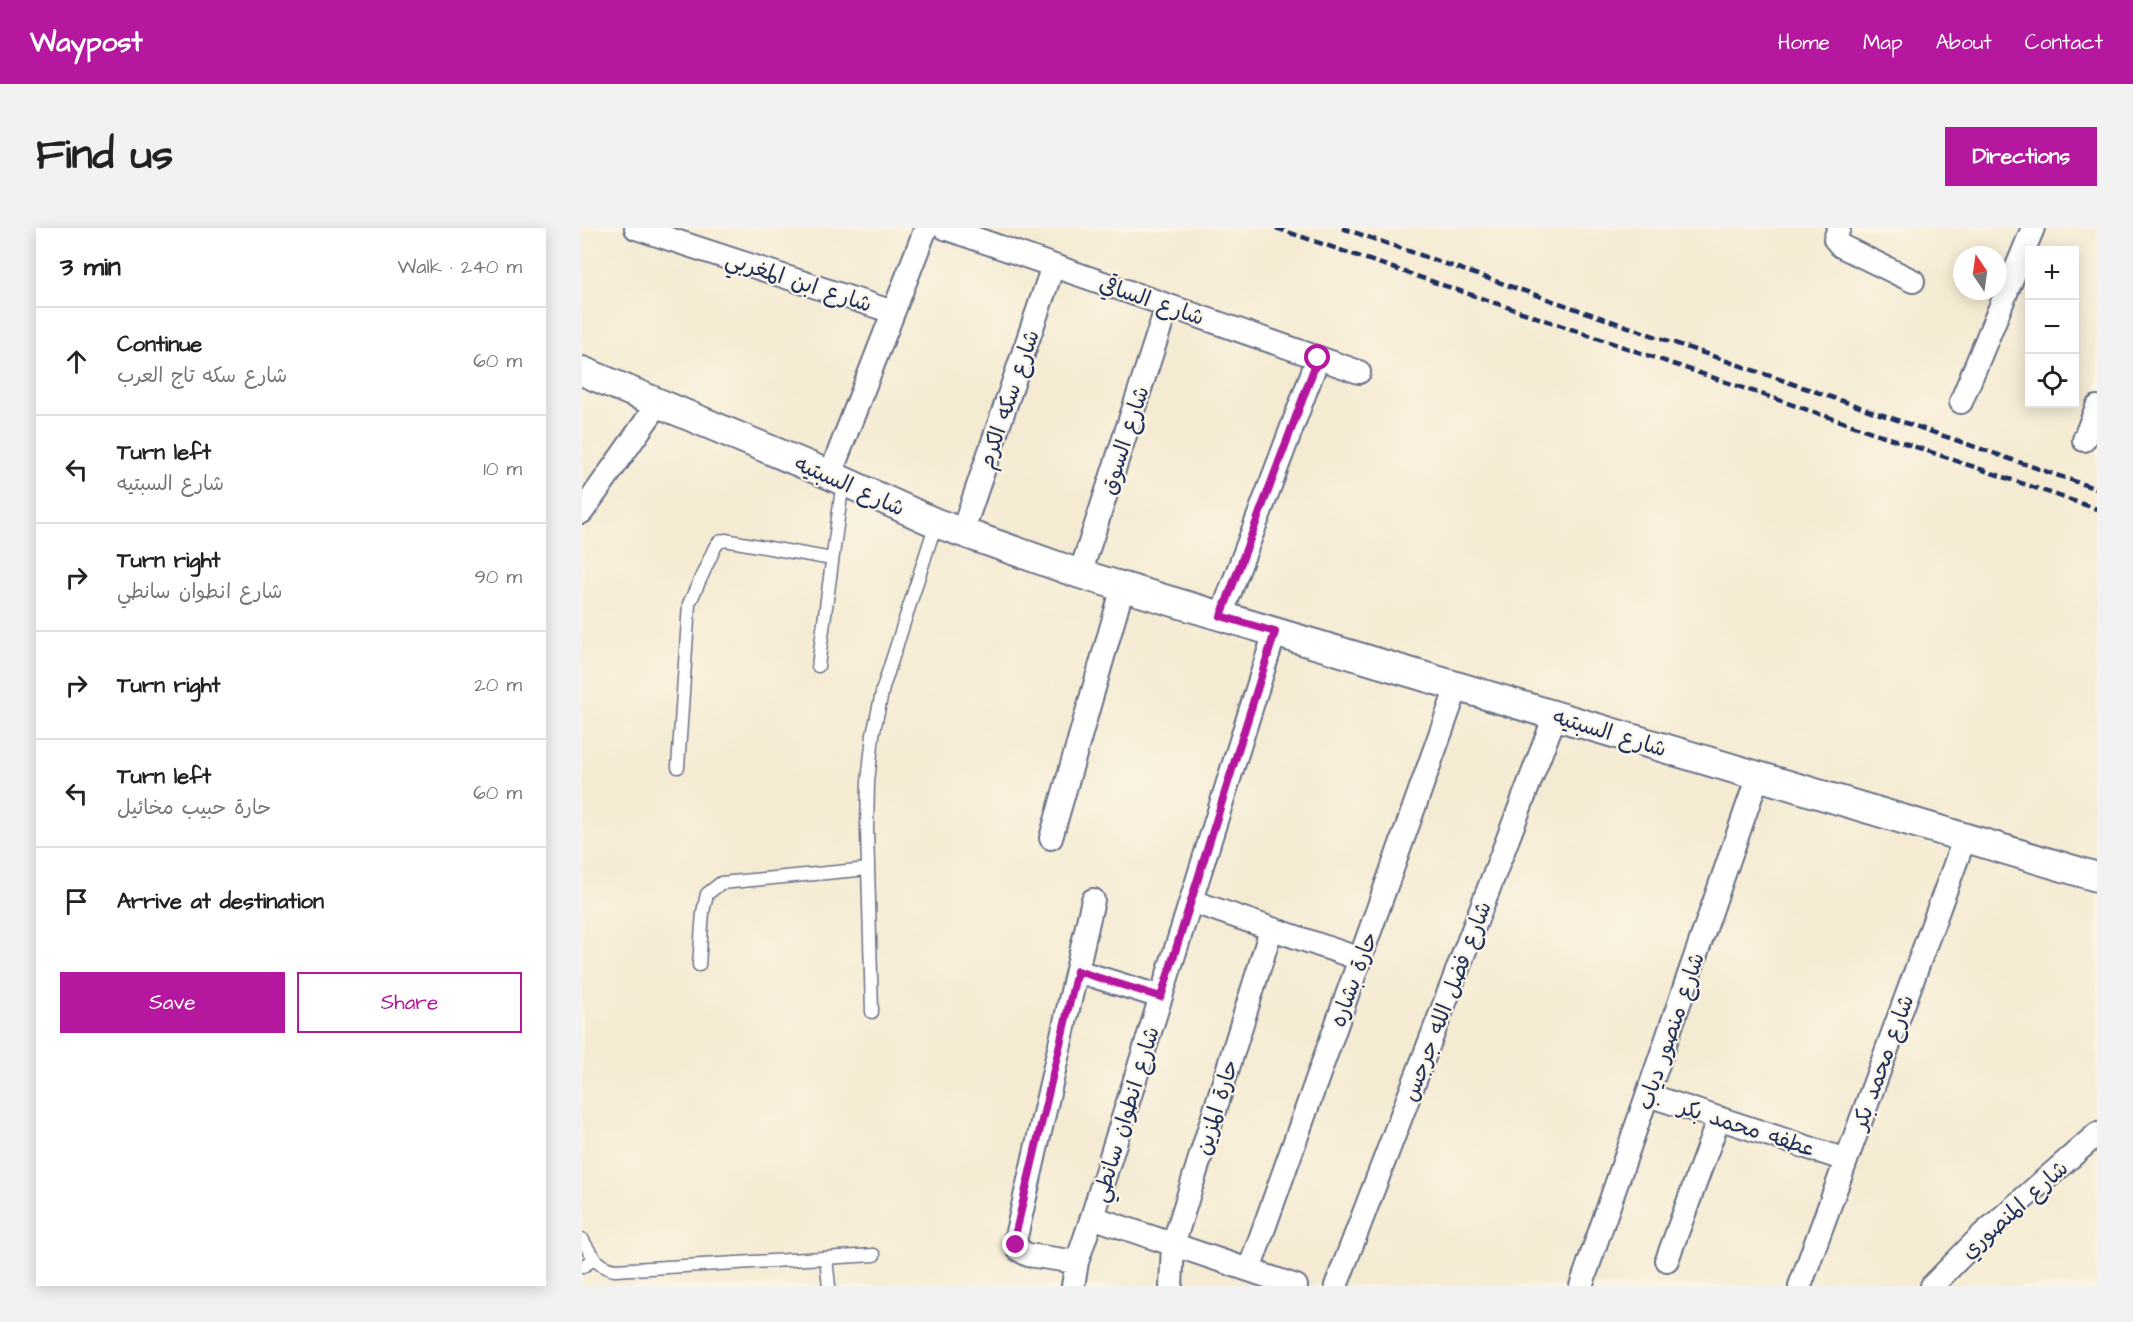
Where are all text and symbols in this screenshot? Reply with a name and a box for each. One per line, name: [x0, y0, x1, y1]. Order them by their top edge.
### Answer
text: Waypost: [30, 23, 143, 62]
text: Home: [1778, 28, 1830, 57]
text: Map: [1863, 28, 1903, 57]
text: About: [1936, 28, 1992, 57]
text: Contact: [2025, 28, 2103, 57]
text: Find us: [36, 127, 173, 185]
button: Directions: [1945, 127, 2097, 186]
street label: شارع ابن المغربي: [720, 244, 876, 324]
north arrow: [1953, 246, 2007, 300]
map controls: [2025, 246, 2079, 408]
button: +: [2025, 246, 2079, 300]
text: 3 min: [60, 249, 121, 285]
text: Walk · 240 m: [398, 253, 522, 281]
street label: شارع الساقي: [1095, 269, 1208, 334]
button: −: [2025, 300, 2079, 354]
street label: شارع سكه الكرم: [971, 326, 1049, 473]
text: Continue: [117, 329, 202, 360]
route start: [1304, 344, 1330, 370]
icon: ahead: [60, 345, 93, 378]
text: 60 m: [473, 347, 522, 375]
button: locate: [2025, 354, 2079, 408]
text: شارع سكه تاج العرب: [117, 362, 287, 390]
street label: شارع السوق: [1093, 382, 1158, 499]
text: Turn left: [117, 437, 211, 468]
street label: شارع السبتيه: [789, 448, 909, 524]
icon: left: [60, 453, 93, 486]
text: 10 m: [483, 455, 522, 483]
text: شارع السبتيه: [117, 470, 224, 498]
text: Turn right: [117, 545, 220, 576]
icon: right: [60, 561, 93, 594]
text: 90 m: [474, 563, 522, 591]
text: شارع انطوان سانطي: [117, 578, 283, 606]
icon: right: [60, 669, 93, 702]
text: Turn right: [117, 670, 220, 701]
text: 20 m: [474, 671, 522, 699]
street label: شارع السبتيه: [1549, 701, 1670, 765]
text: Turn left: [117, 761, 211, 792]
icon: left: [60, 777, 93, 810]
text: 60 m: [473, 779, 522, 807]
text: حارة حبيب مخائيل: [117, 794, 271, 822]
icon: arrive: [60, 885, 93, 918]
text: Arrive at destination: [117, 886, 324, 917]
street label: شارع فضل الله جرجس: [1395, 897, 1500, 1106]
street label: حارة بشاره: [1323, 927, 1386, 1032]
street label: شارع منصور دياب: [1630, 949, 1713, 1114]
button: Save: [60, 972, 285, 1033]
button: Share: [297, 972, 522, 1033]
street label: شارع محمد بكر: [1844, 991, 1922, 1136]
street label: شارع انطوان سانطي: [1085, 1023, 1171, 1207]
street label: حارة المزين: [1188, 1056, 1247, 1159]
street label: عطفه محمد بكر: [1673, 1091, 1819, 1165]
street label: شارع المنصوري: [1954, 1153, 2076, 1267]
route end: [1002, 1231, 1028, 1257]

